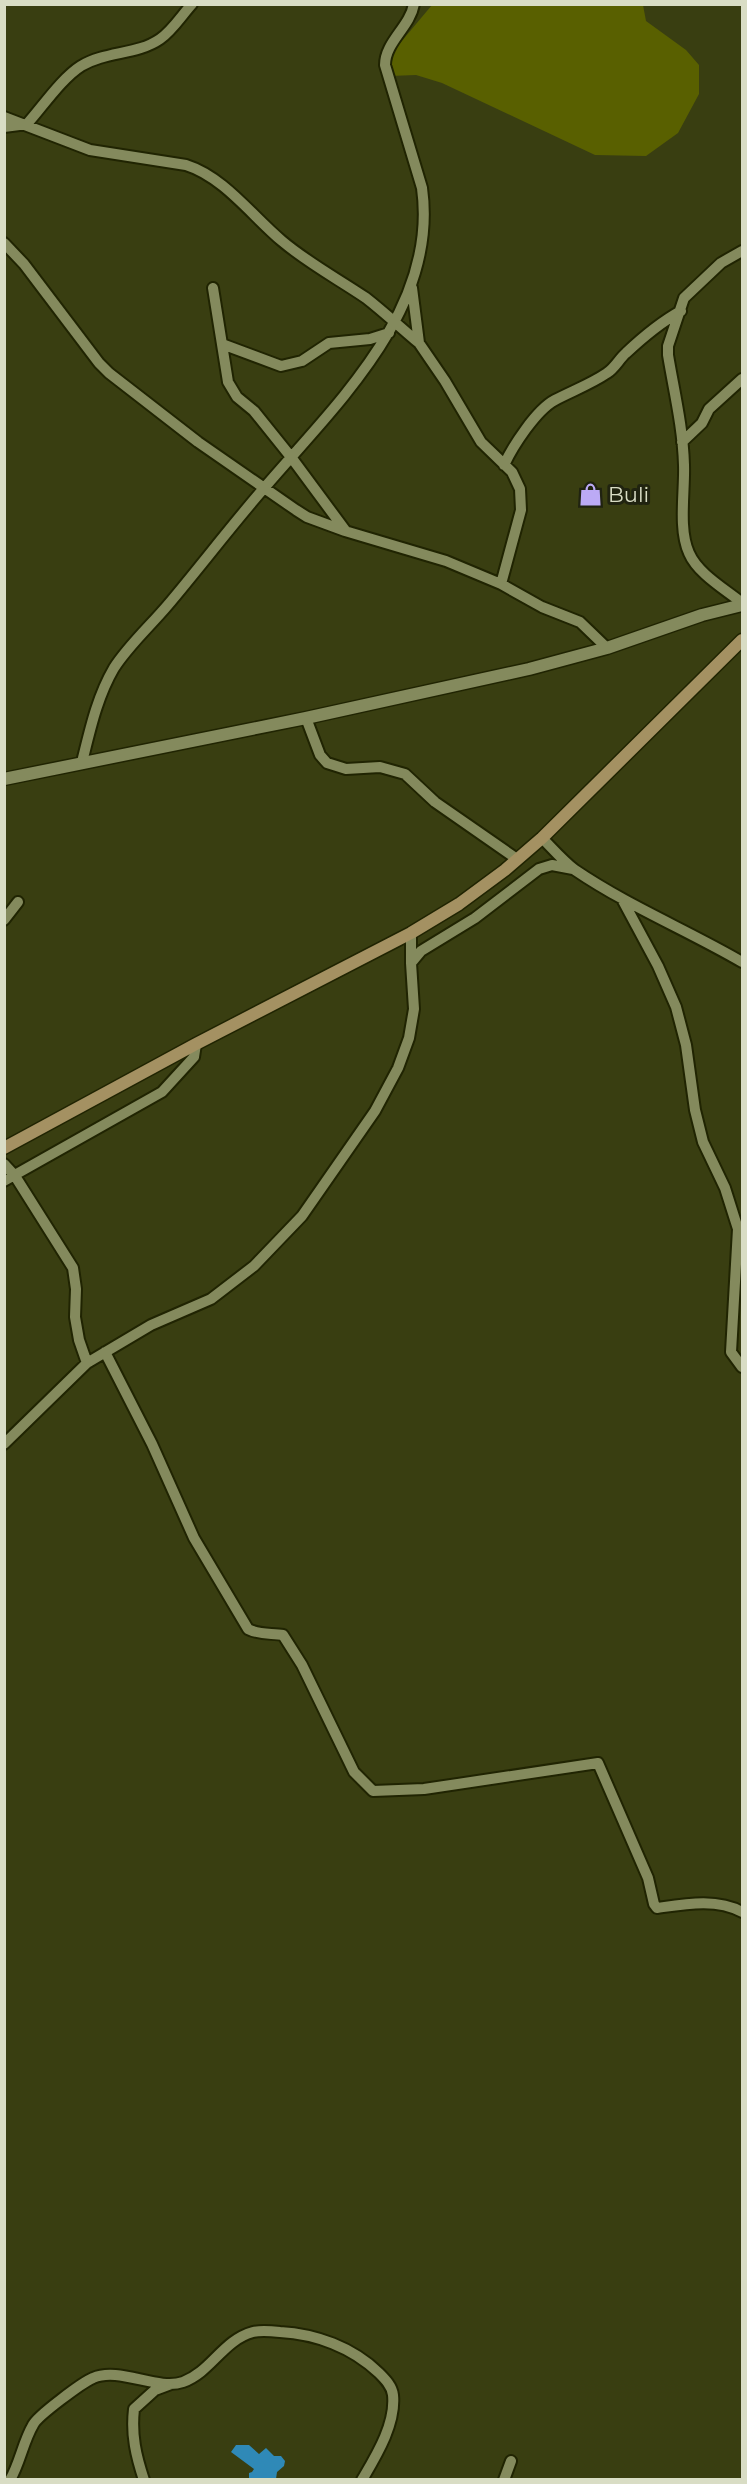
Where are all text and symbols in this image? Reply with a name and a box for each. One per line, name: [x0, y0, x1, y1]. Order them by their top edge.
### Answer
shop icon: Buli: [577, 481, 603, 507]
place label: Buli: [608, 482, 649, 507]

